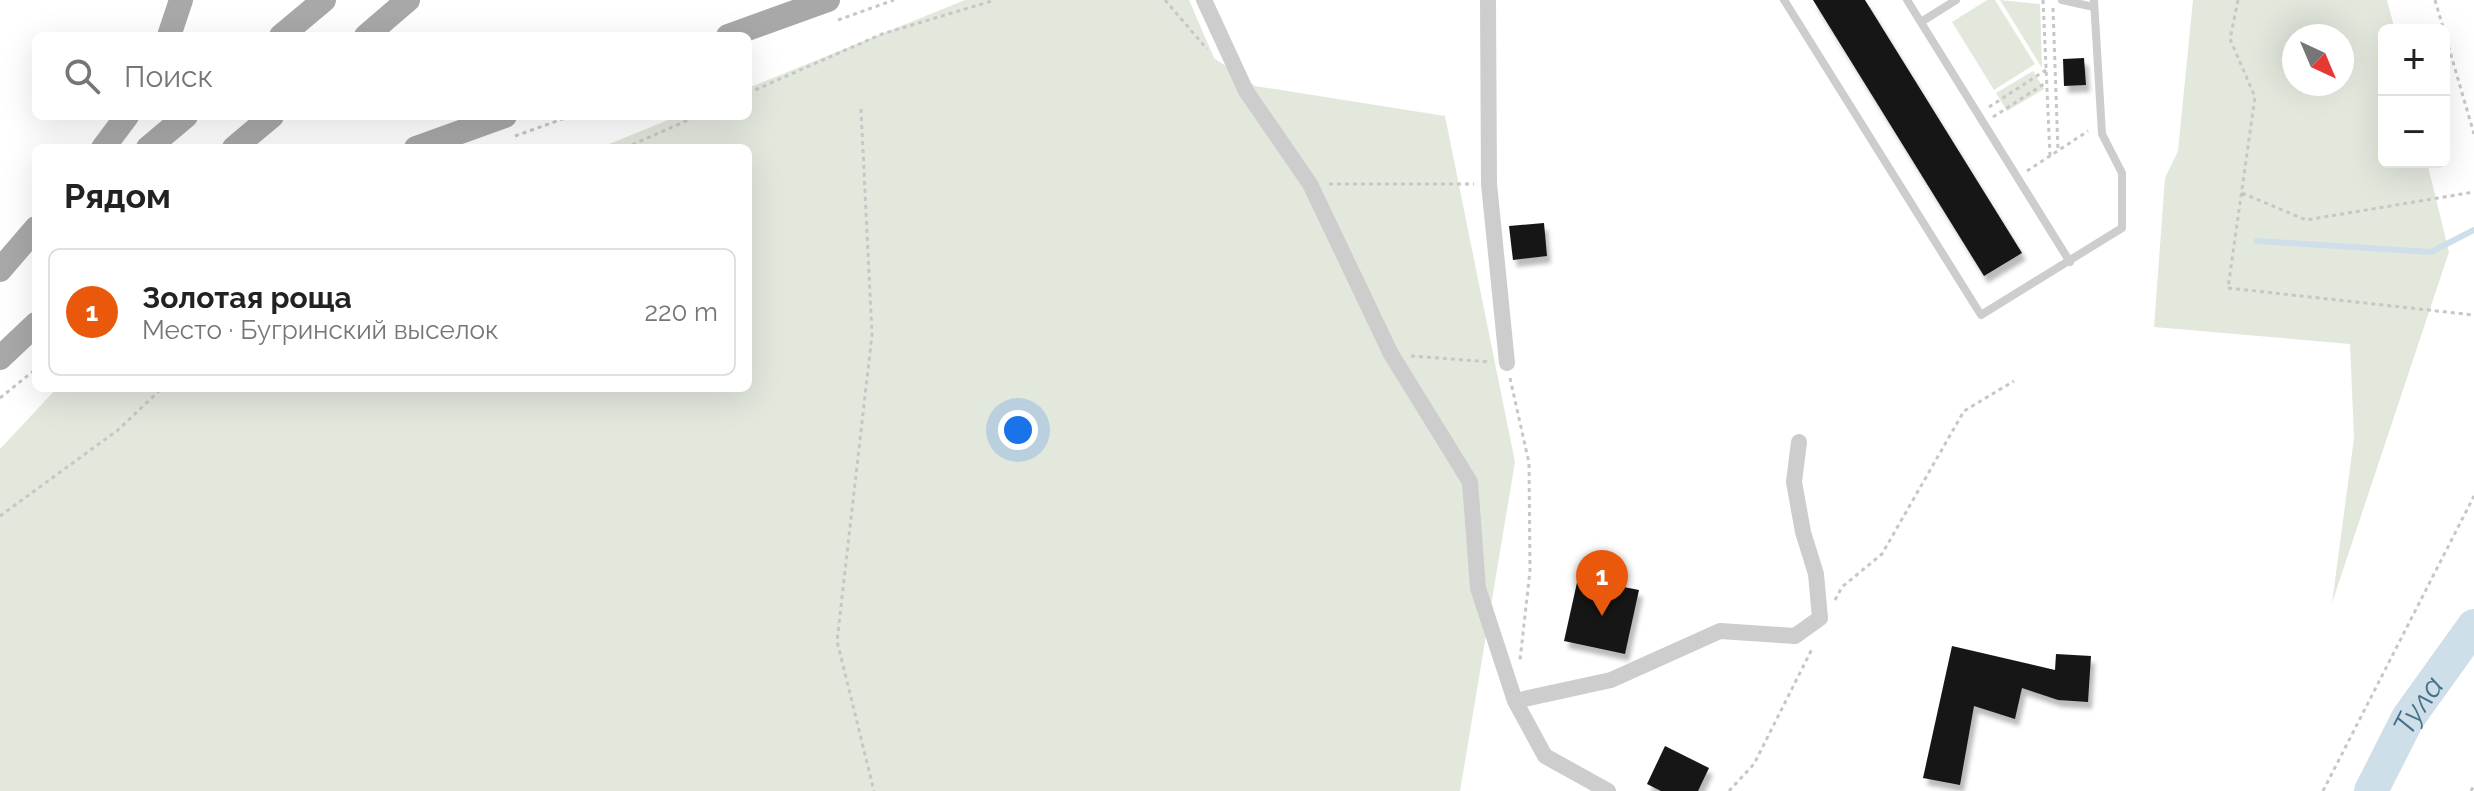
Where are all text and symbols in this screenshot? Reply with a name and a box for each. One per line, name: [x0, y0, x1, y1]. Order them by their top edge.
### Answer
north arrow: [2282, 24, 2354, 96]
map controls: [2378, 24, 2450, 168]
button: +: [2378, 24, 2450, 96]
search box: [32, 32, 752, 120]
icon: search: [60, 54, 104, 98]
text: Поиск: [124, 59, 213, 94]
button: −: [2378, 96, 2450, 168]
text: Рядом: [64, 176, 171, 216]
text: Золотая роща: [142, 280, 352, 315]
text: 1: [86, 297, 98, 327]
text: 220 m: [644, 297, 718, 327]
text: Место · Бугринский выселок: [142, 315, 498, 345]
your location: [998, 410, 1038, 450]
pin: 1: [1576, 550, 1628, 616]
water label: Тула: [2385, 669, 2450, 740]

